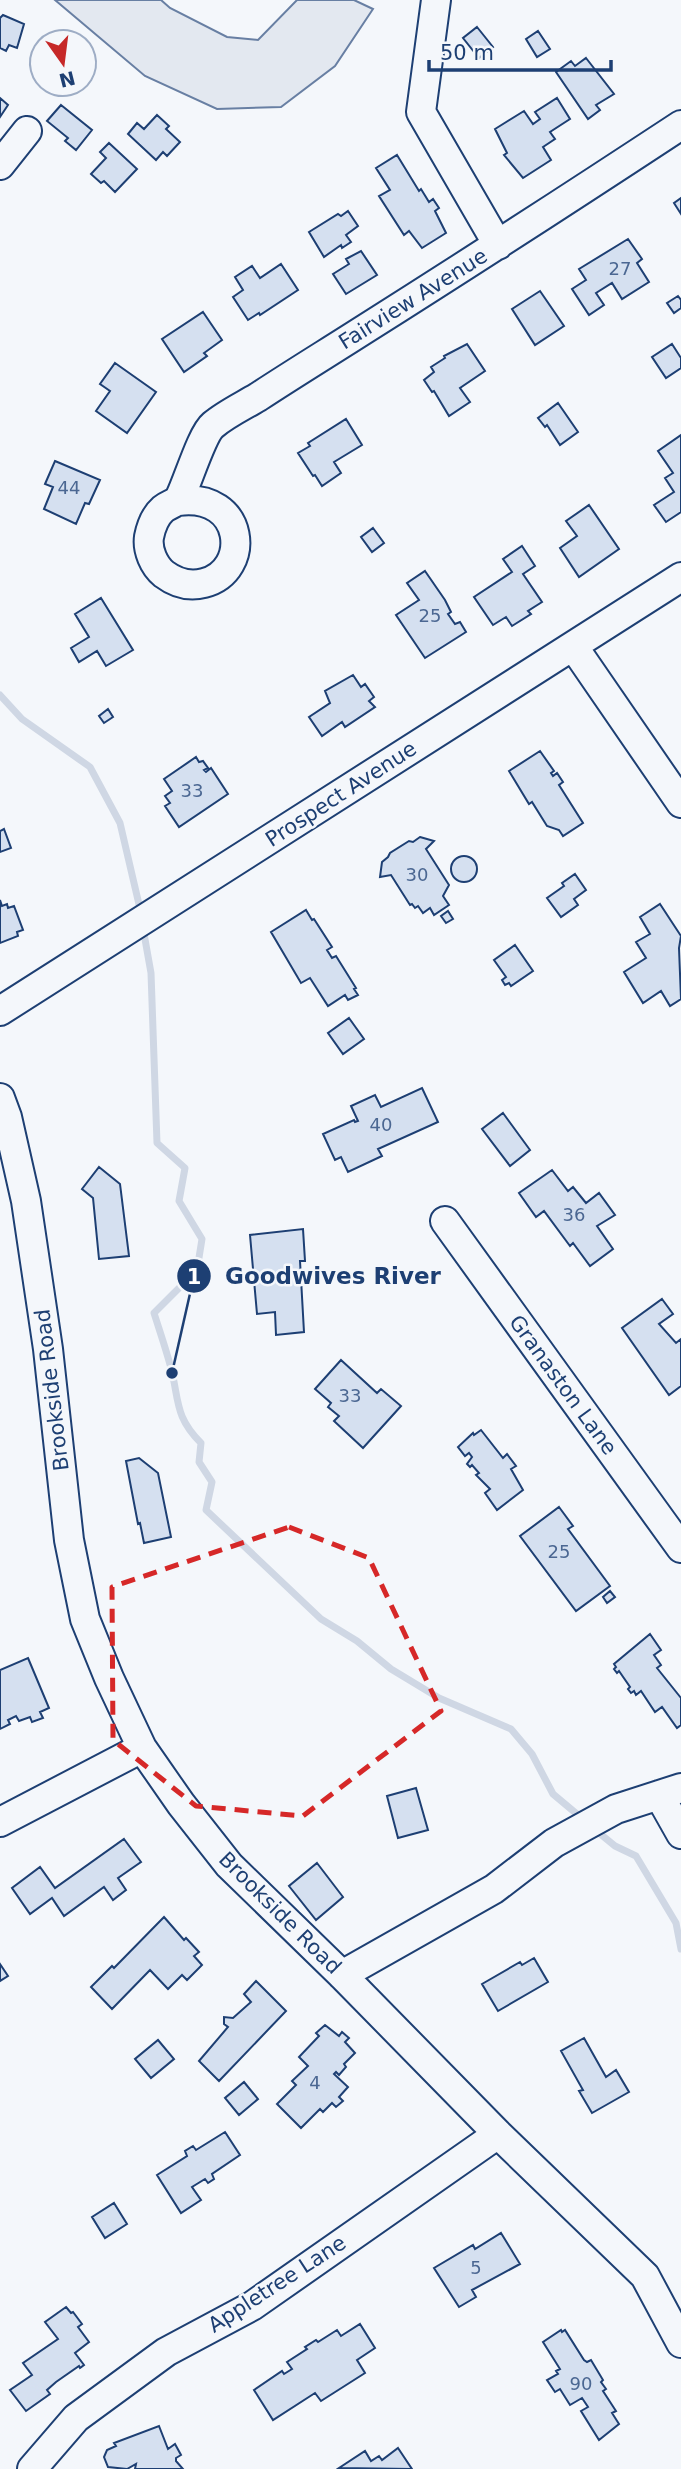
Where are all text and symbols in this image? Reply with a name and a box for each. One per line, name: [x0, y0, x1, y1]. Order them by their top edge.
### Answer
north arrow: [28, 28, 98, 98]
scale bar: [429, 28, 611, 72]
text: 50 m: [440, 41, 494, 65]
text: N: [57, 67, 77, 92]
street label: Fairview Avenue: [334, 244, 492, 354]
house number: 27: [609, 258, 631, 279]
house number: 44: [58, 477, 80, 498]
house number: 25: [419, 605, 441, 626]
street label: Prospect Avenue: [261, 736, 421, 852]
house number: 33: [181, 780, 203, 801]
house number: 30: [406, 864, 428, 885]
house number: 40: [370, 1114, 392, 1135]
house number: 36: [563, 1204, 585, 1225]
callout: Goodwives River: [176, 1254, 455, 1298]
text: Goodwives River: [225, 1263, 442, 1289]
text: 1: [187, 1265, 201, 1289]
street label: Brookside Road: [30, 1308, 74, 1472]
street label: Granaston Lane: [504, 1310, 622, 1460]
house number: 33: [339, 1385, 361, 1406]
house number: 25: [548, 1541, 570, 1562]
street label: Brookside Road: [214, 1847, 346, 1979]
house number: 4: [309, 2072, 321, 2093]
street label: Appletree Lane: [204, 2231, 350, 2337]
house number: 5: [470, 2257, 482, 2278]
house number: 90: [570, 2373, 592, 2394]

